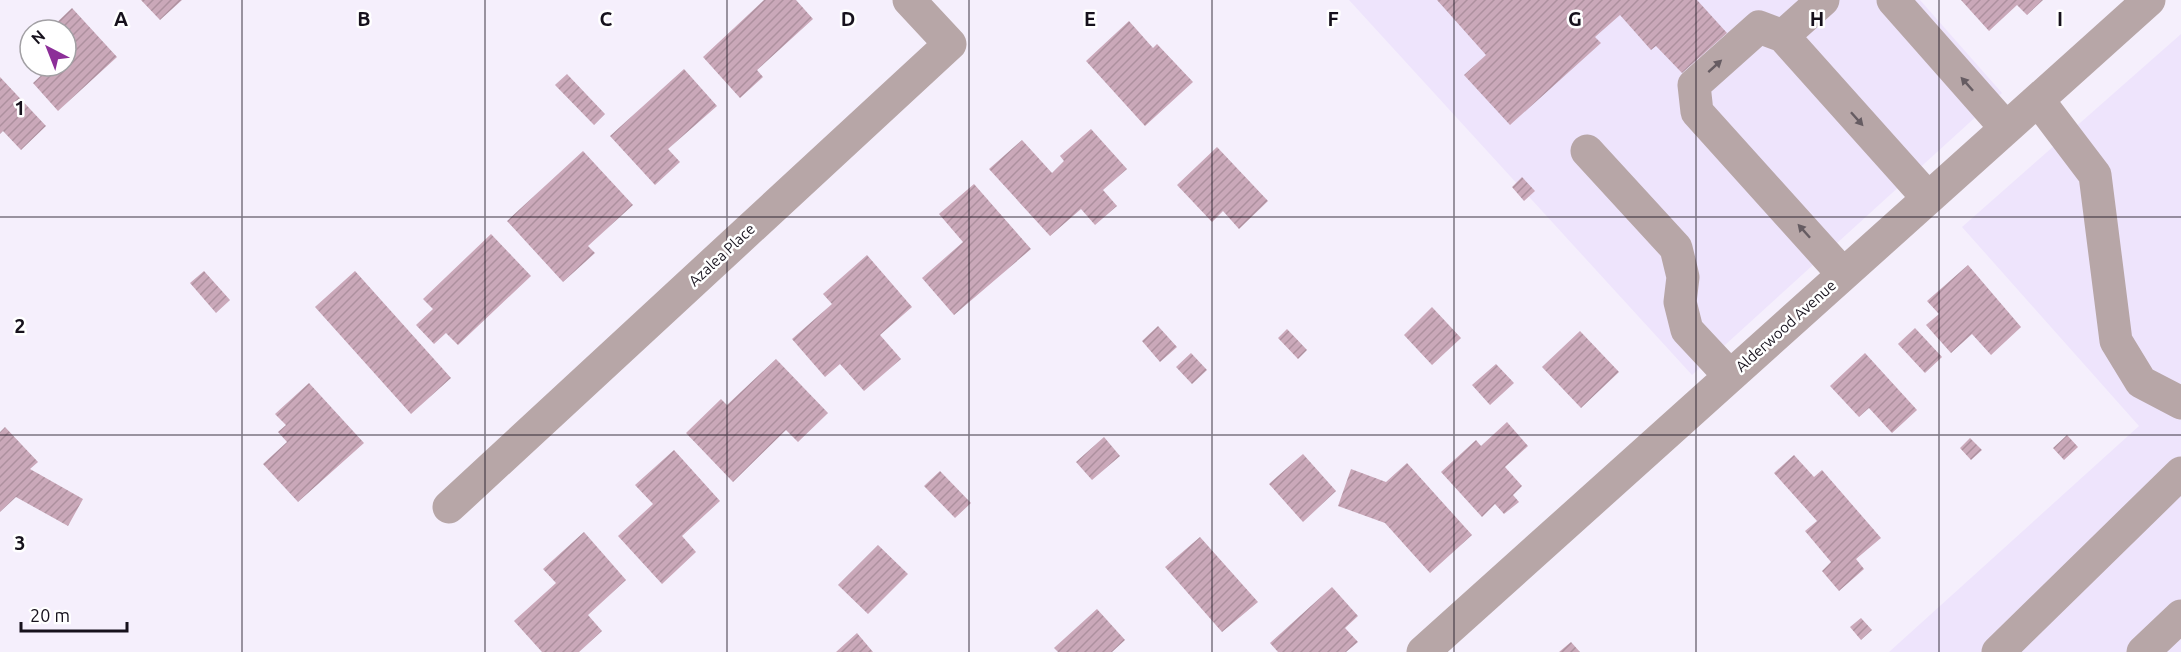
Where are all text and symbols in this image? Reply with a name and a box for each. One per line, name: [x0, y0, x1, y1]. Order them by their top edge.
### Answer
text: A: [114, 7, 128, 30]
text: B: [357, 7, 371, 30]
text: C: [600, 7, 613, 30]
text: D: [841, 7, 855, 30]
text: E: [1084, 7, 1096, 30]
text: F: [1327, 7, 1339, 30]
text: G: [1568, 7, 1582, 30]
text: H: [1810, 7, 1824, 30]
text: I: [2057, 7, 2063, 30]
north arrow: [18, 18, 78, 78]
text: N: [28, 26, 48, 48]
one-way arrow: [1707, 60, 1722, 73]
one-way arrow: [1960, 77, 1974, 92]
text: 1: [14, 96, 26, 119]
one-way arrow: [1850, 111, 1863, 126]
street label: Azalea Place: [685, 220, 758, 289]
one-way arrow: [1797, 223, 1811, 238]
street label: Alderwood Avenue: [1732, 276, 1839, 375]
text: 2: [14, 314, 26, 337]
text: 3: [14, 531, 26, 554]
scale bar: [21, 595, 128, 633]
text: 20 m: [30, 605, 70, 625]

